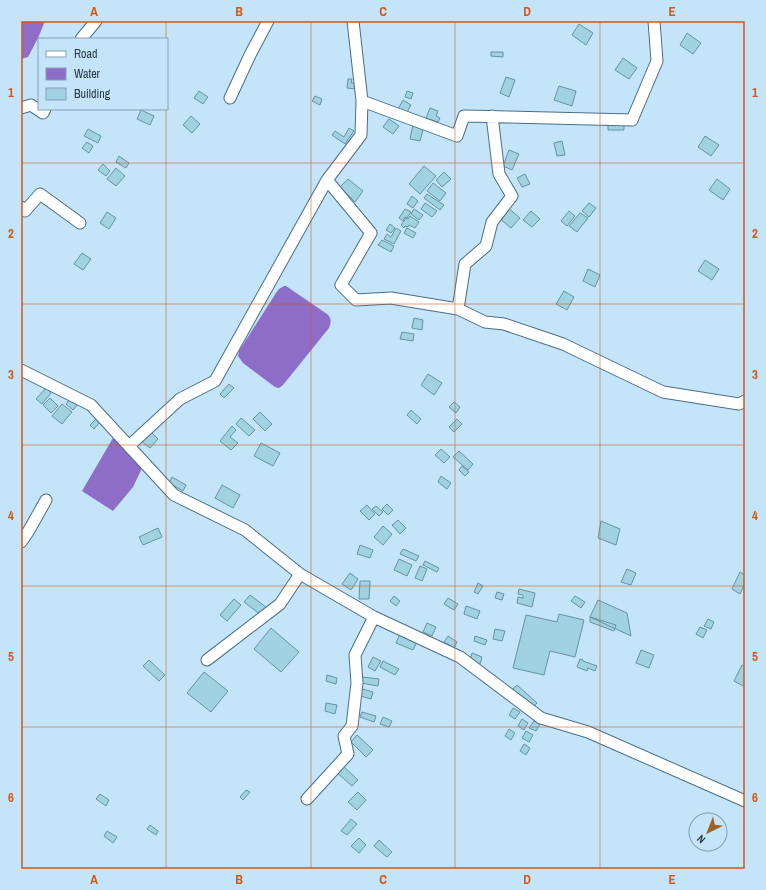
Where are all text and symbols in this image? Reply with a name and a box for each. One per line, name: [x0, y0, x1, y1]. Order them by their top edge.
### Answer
text: A: [90, 3, 98, 20]
text: B: [235, 3, 243, 20]
text: C: [379, 3, 387, 20]
text: D: [523, 3, 531, 20]
text: E: [668, 3, 676, 20]
legend: [38, 38, 168, 110]
text: Road: [74, 46, 98, 62]
text: Water: [74, 66, 101, 82]
text: 1: [8, 84, 14, 101]
text: 1: [752, 84, 758, 101]
text: Building: [74, 86, 111, 102]
text: 2: [8, 225, 14, 242]
text: 2: [752, 225, 758, 242]
text: 3: [8, 366, 14, 383]
text: 3: [752, 366, 758, 383]
text: 4: [8, 507, 14, 524]
text: 4: [752, 507, 758, 524]
text: 5: [8, 648, 14, 665]
text: 5: [752, 648, 758, 665]
text: 6: [8, 789, 14, 806]
text: 6: [752, 789, 758, 806]
north arrow: [688, 812, 728, 852]
text: N: [694, 832, 708, 847]
text: A: [90, 871, 98, 888]
text: B: [235, 871, 243, 888]
text: C: [379, 871, 387, 888]
text: D: [523, 871, 531, 888]
text: E: [668, 871, 676, 888]

